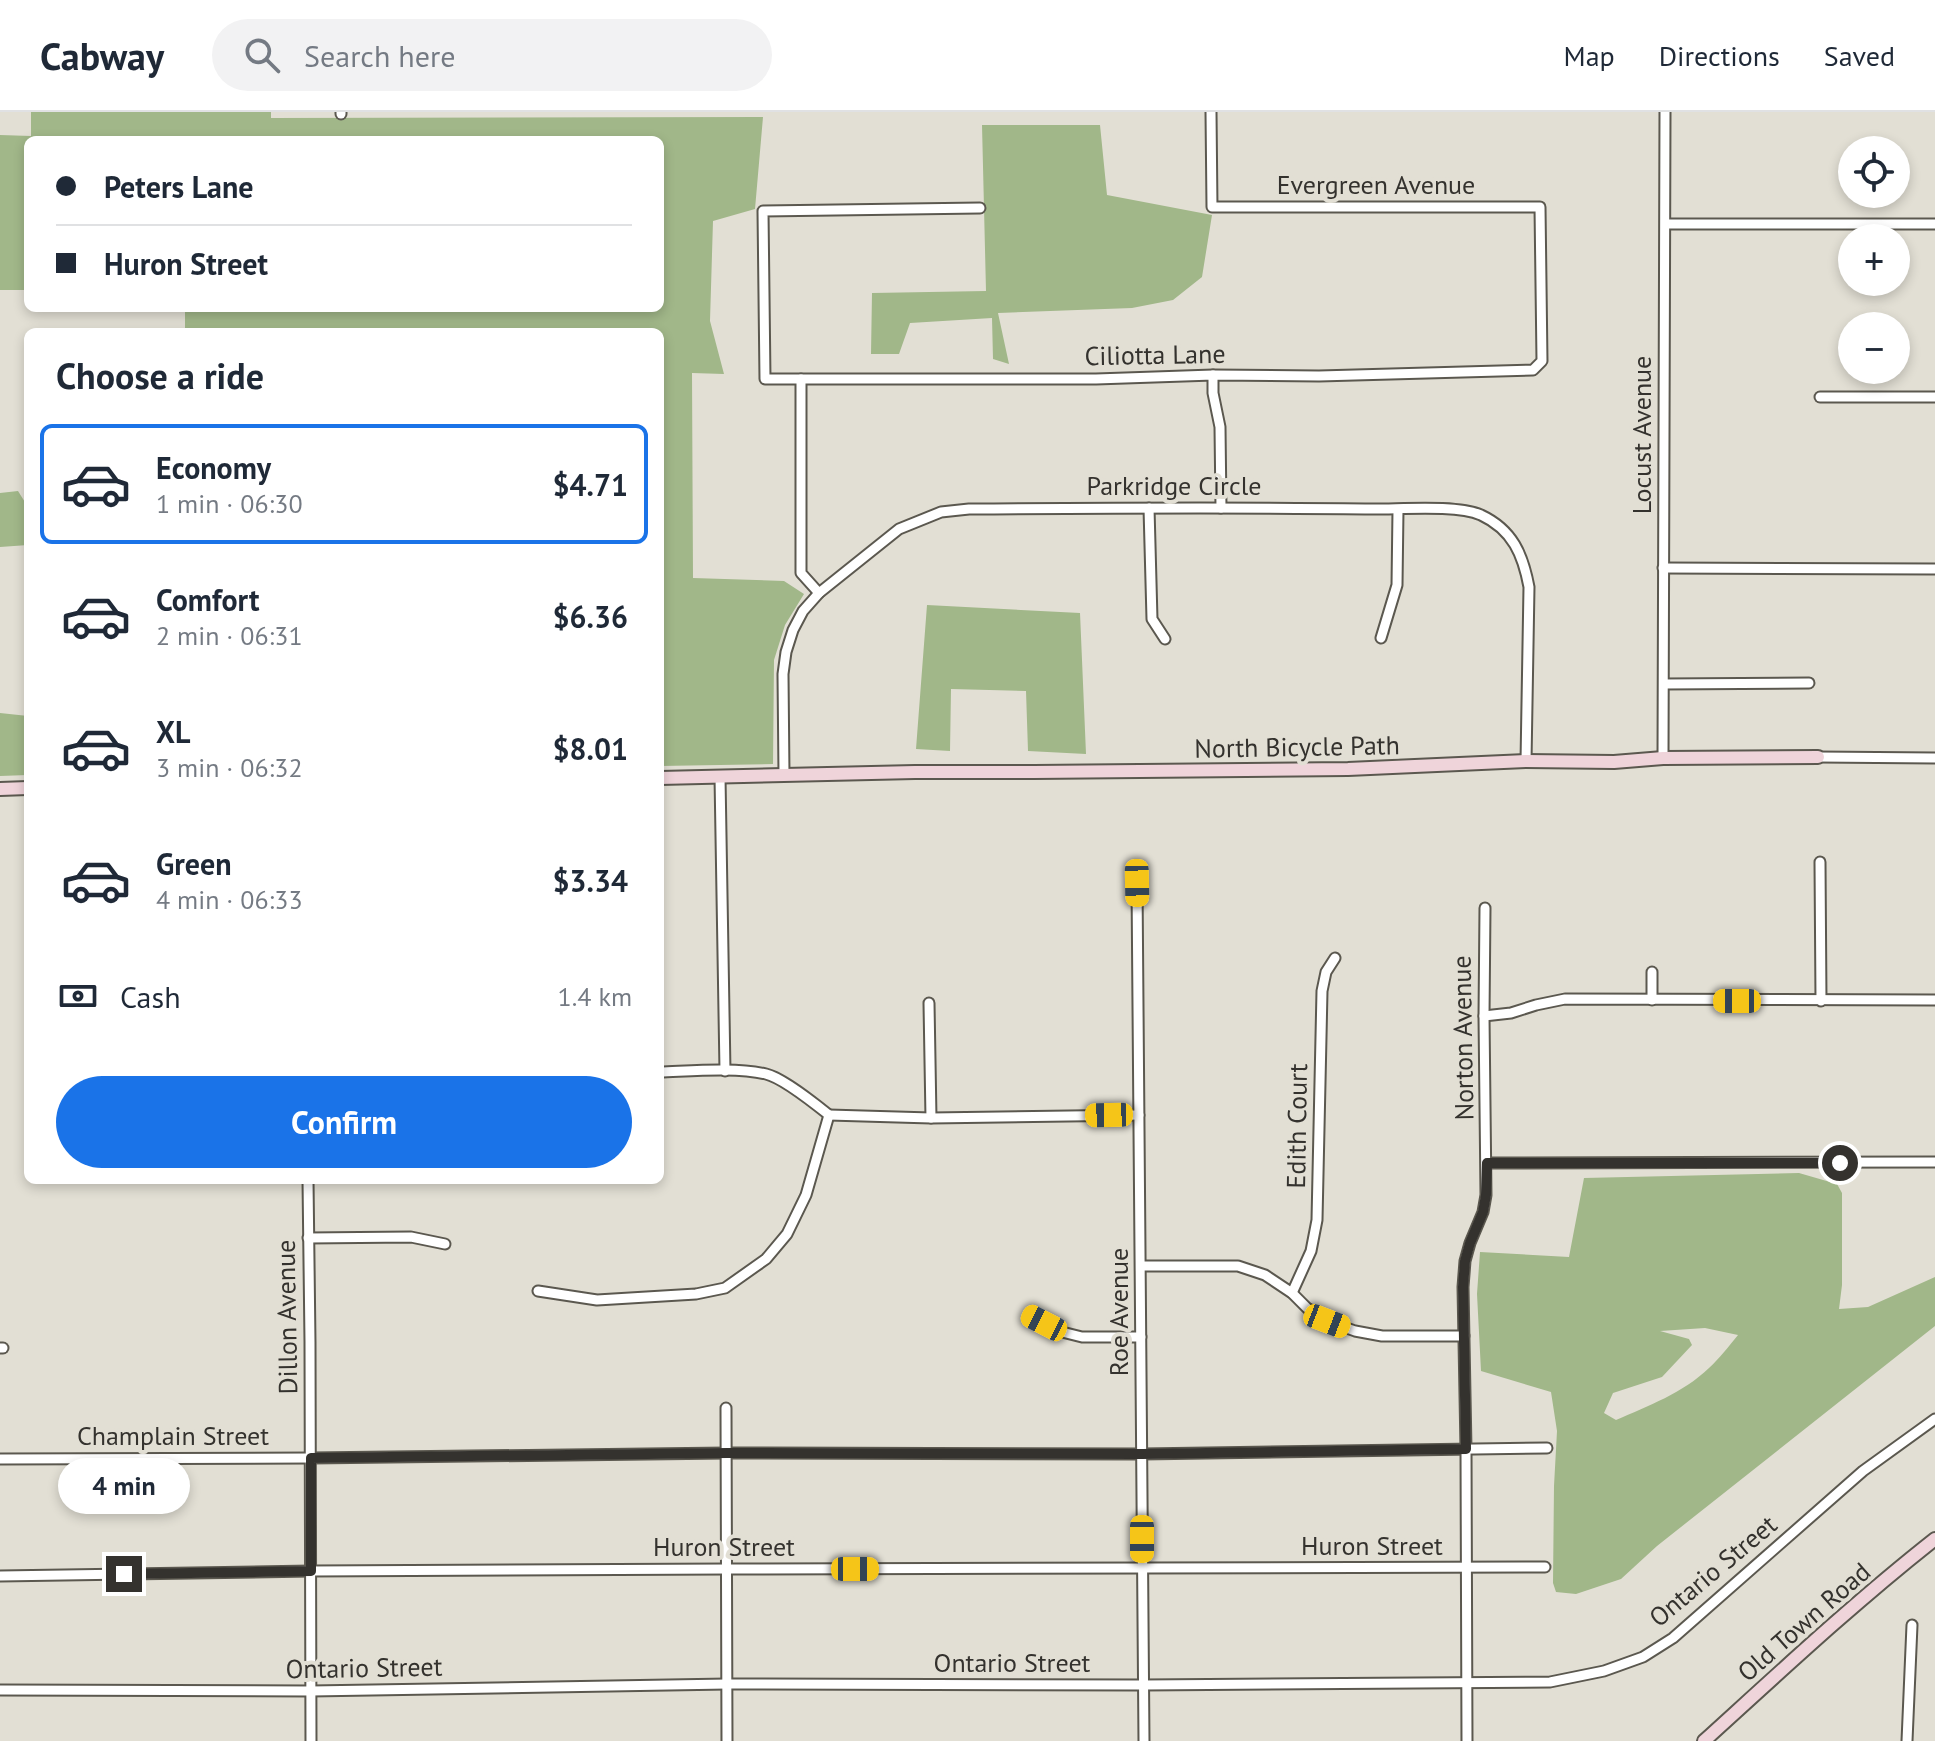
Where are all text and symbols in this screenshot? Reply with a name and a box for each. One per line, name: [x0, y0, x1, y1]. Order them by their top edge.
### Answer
search box: [212, 19, 772, 91]
text: Cabway: [40, 31, 164, 80]
icon: search: [240, 33, 284, 77]
text: Search here: [304, 36, 455, 75]
text: Map: [1564, 37, 1615, 74]
text: Directions: [1659, 37, 1780, 74]
text: Saved: [1824, 37, 1895, 74]
map controls: [1838, 136, 1910, 384]
button: locate: [1838, 136, 1910, 208]
text: Peters Lane: [104, 167, 254, 206]
street label: Evergreen Avenue: [1277, 168, 1475, 201]
button: +: [1838, 224, 1910, 296]
text: Huron Street: [104, 244, 268, 283]
button: −: [1838, 312, 1910, 384]
street label: Ciliotta Lane: [1084, 337, 1226, 372]
text: Choose a ride: [56, 352, 264, 399]
street label: Locust Avenue: [1625, 356, 1658, 514]
icon: car: [60, 448, 132, 520]
text: Economy: [156, 448, 271, 487]
text: $4.71: [553, 465, 628, 504]
street label: Parkridge Circle: [1087, 469, 1261, 502]
text: 1 min · 06:30: [156, 487, 303, 520]
icon: car: [60, 580, 132, 652]
text: Comfort: [156, 580, 259, 619]
text: $6.36: [553, 597, 628, 636]
text: 2 min · 06:31: [156, 619, 303, 652]
icon: car: [60, 712, 132, 784]
text: XL: [156, 712, 190, 751]
street label: North Bicycle Path: [1194, 728, 1400, 765]
text: $8.01: [553, 729, 628, 768]
text: 3 min · 06:32: [156, 751, 303, 784]
icon: car: [60, 844, 132, 916]
text: Green: [156, 844, 231, 883]
car: [1125, 859, 1149, 907]
text: $3.34: [553, 861, 628, 900]
text: 4 min · 06:33: [156, 883, 303, 916]
street label: Norton Avenue: [1445, 955, 1480, 1121]
icon: cash: [56, 974, 100, 1018]
text: Cash: [120, 977, 181, 1016]
text: 1.4 km: [558, 980, 632, 1013]
car: [1713, 989, 1761, 1013]
street label: Edith Court: [1279, 1063, 1314, 1189]
button: Confirm: [56, 1076, 632, 1168]
car: [1085, 1103, 1133, 1127]
route start: [1822, 1145, 1858, 1181]
street label: Dillon Avenue: [269, 1239, 304, 1395]
street label: Roe Avenue: [1102, 1248, 1135, 1376]
car: [1017, 1301, 1071, 1345]
car: [1300, 1301, 1354, 1341]
street label: Champlain Street: [77, 1419, 269, 1452]
callout: 4 min: [58, 1458, 190, 1514]
text: 4 min: [92, 1469, 156, 1502]
street label: Ontario Street: [1642, 1507, 1783, 1634]
car: [1130, 1515, 1154, 1563]
street label: Huron Street: [1301, 1529, 1443, 1562]
street label: Huron Street: [653, 1530, 795, 1563]
street label: Old Town Road: [1730, 1555, 1877, 1688]
route end: [106, 1556, 142, 1592]
car: [831, 1557, 879, 1581]
street label: Ontario Street: [934, 1646, 1091, 1679]
street label: Ontario Street: [285, 1650, 443, 1685]

